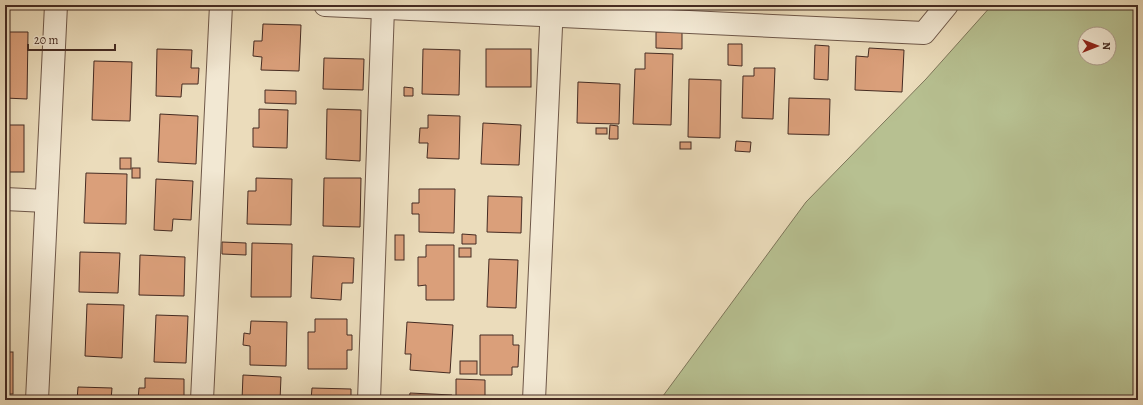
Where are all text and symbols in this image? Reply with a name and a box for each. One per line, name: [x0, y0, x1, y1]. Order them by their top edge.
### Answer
scale bar: [28, 26, 115, 52]
north arrow: [1077, 26, 1117, 66]
text: 20 m: [34, 32, 58, 48]
text: N: [1099, 42, 1114, 50]

